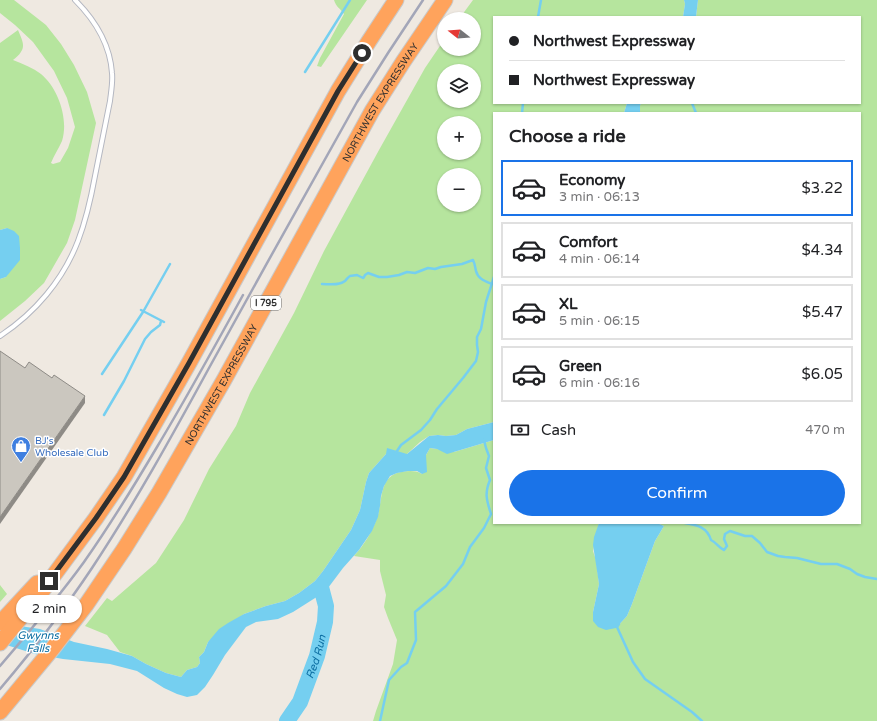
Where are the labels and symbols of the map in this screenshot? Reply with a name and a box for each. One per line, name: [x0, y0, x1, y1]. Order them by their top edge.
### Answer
north arrow: [437, 12, 481, 56]
street label: NORTHWEST EXPRESSWAY: [340, 40, 422, 164]
route start: [353, 44, 371, 62]
road number: I 795: [251, 296, 281, 310]
street label: NORTHWEST EXPRESSWAY: [183, 322, 261, 448]
shop icon: BJ's Wholesale Club: [10, 435, 32, 463]
place label: BJ's Wholesale Club: [35, 435, 108, 459]
route end: [40, 572, 58, 590]
callout: 2 min: [16, 595, 82, 623]
water label: Gwynns Falls: [17, 629, 60, 655]
water label: Red Run: [303, 633, 329, 681]

